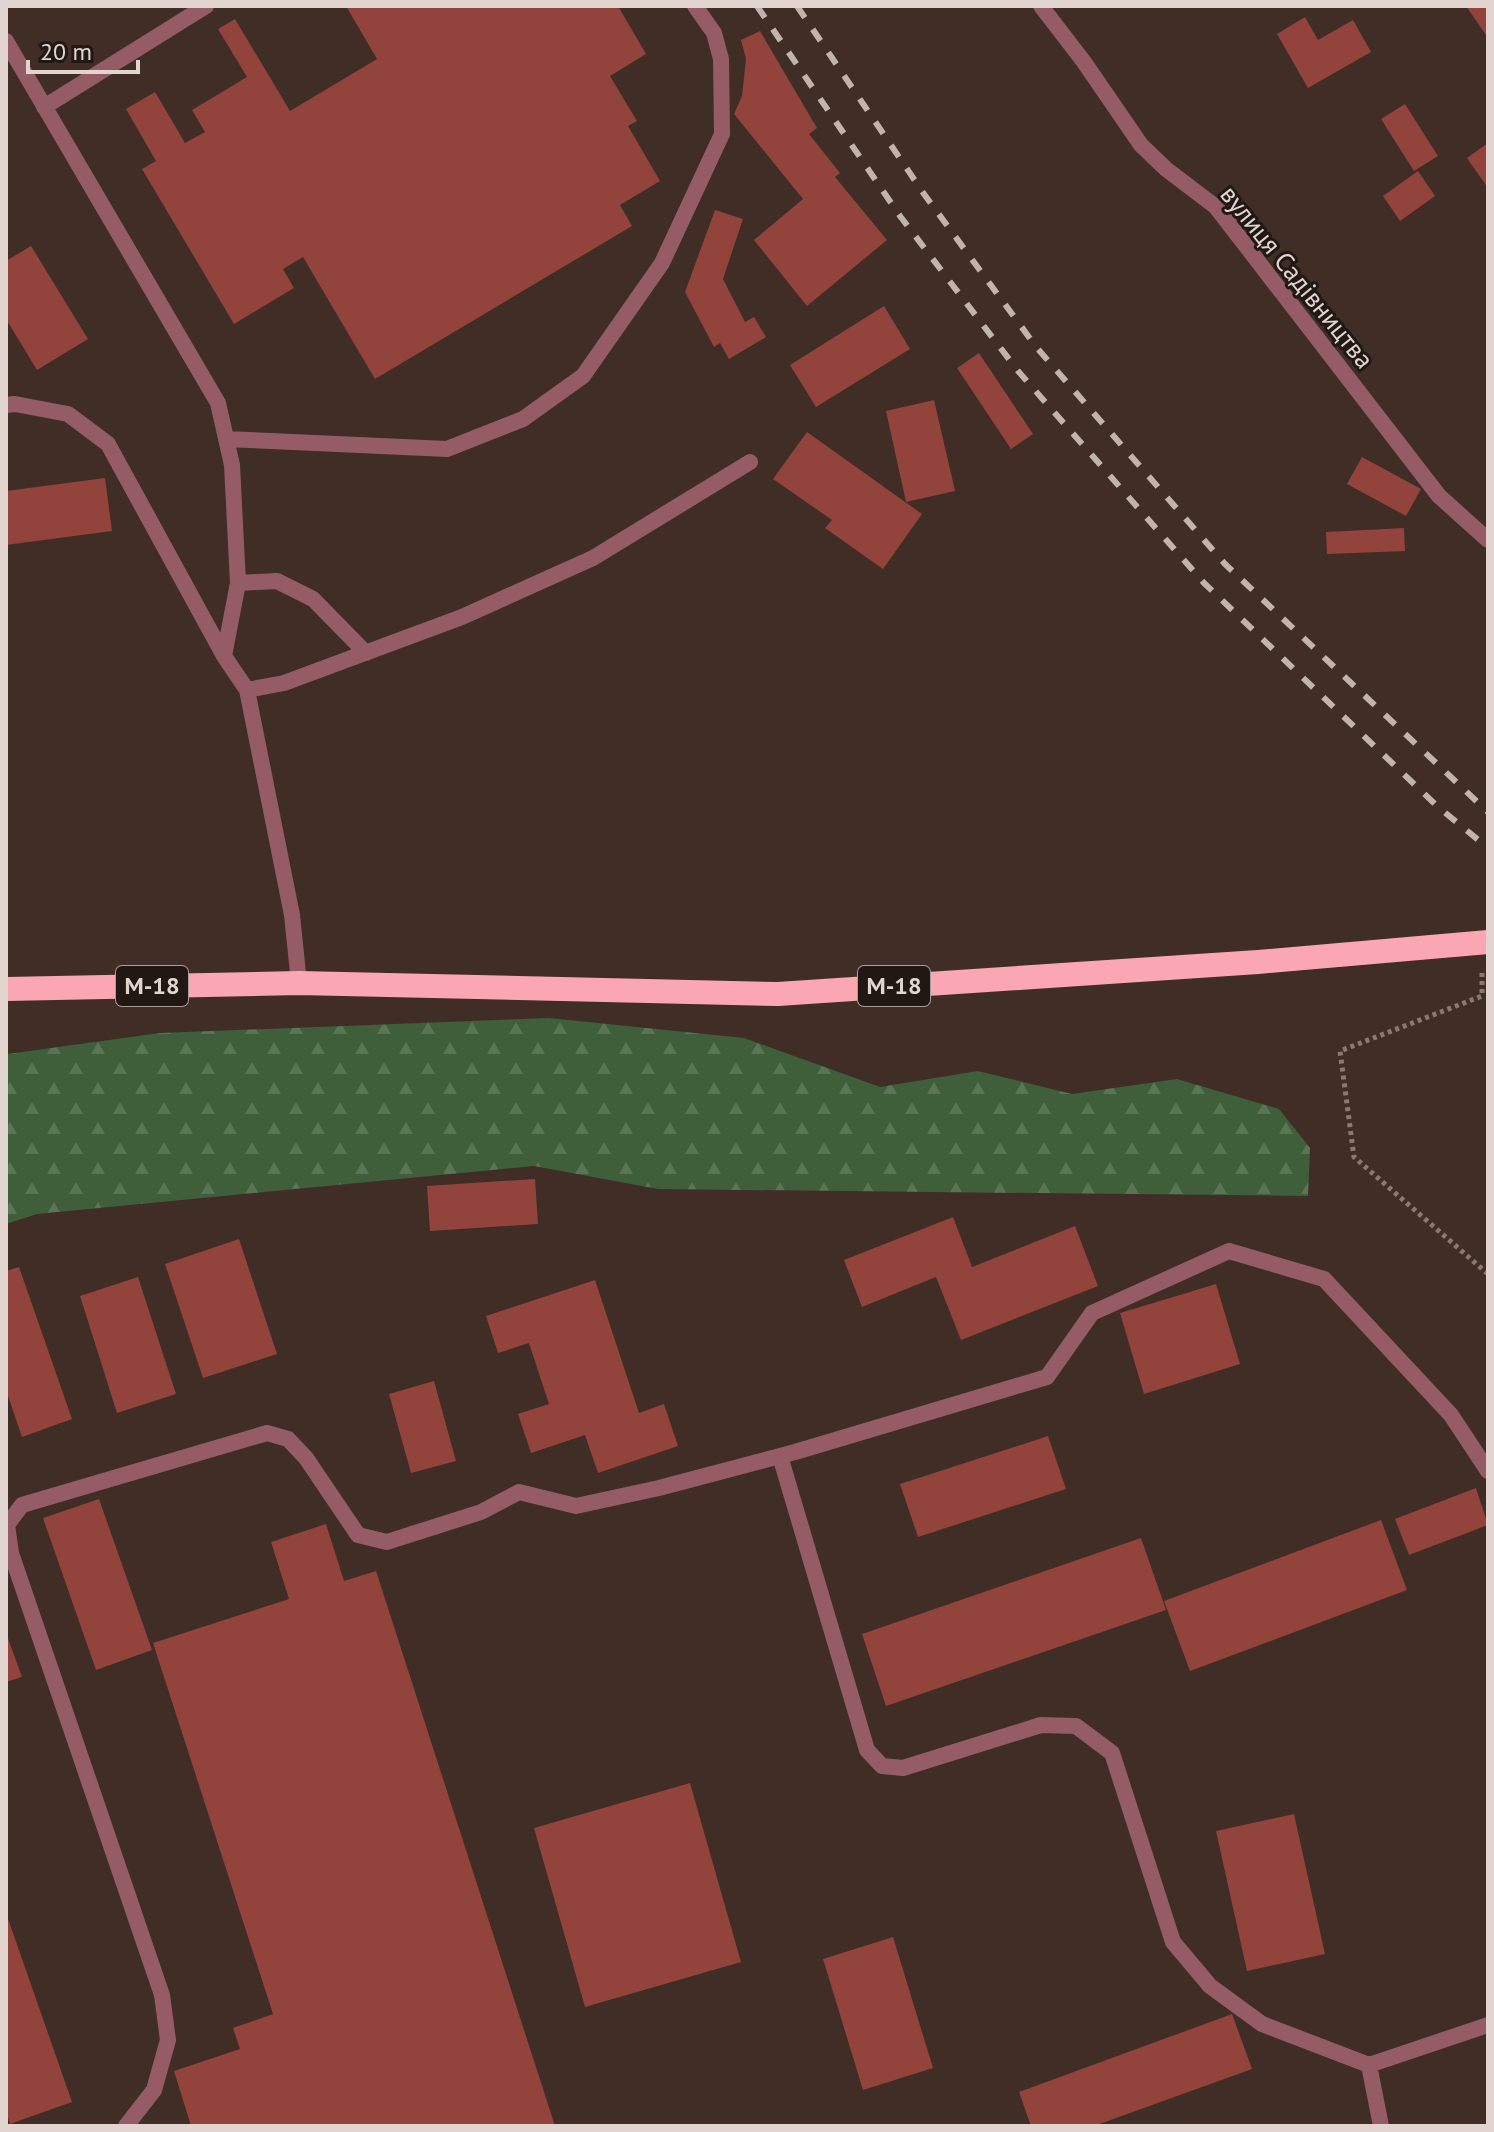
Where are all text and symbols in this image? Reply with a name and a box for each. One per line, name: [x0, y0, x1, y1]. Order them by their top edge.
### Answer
scale bar: [28, 24, 138, 74]
text: 20 m: [40, 36, 92, 67]
street label: вулиця Садівництва: [1213, 178, 1381, 375]
road number: М-18: [116, 966, 188, 1006]
road number: М-18: [858, 966, 930, 1006]

